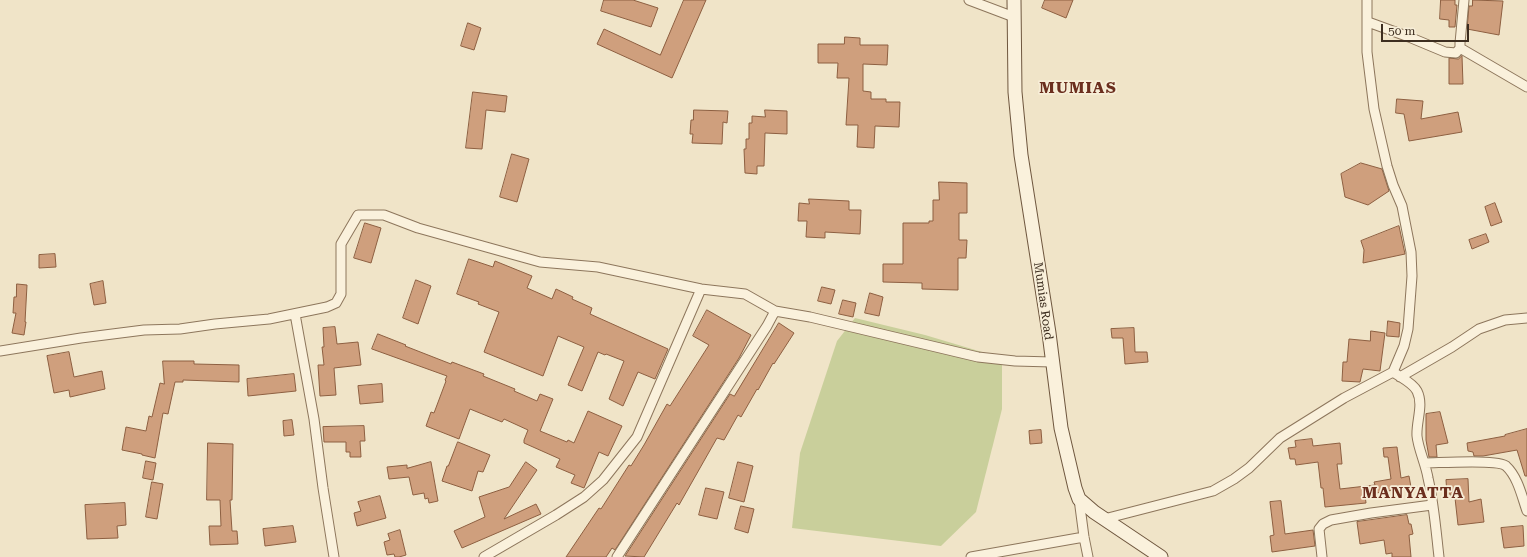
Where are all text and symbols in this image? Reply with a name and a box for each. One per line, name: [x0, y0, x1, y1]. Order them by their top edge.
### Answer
scale bar: [1383, 16, 1471, 42]
text: 50 m: [1388, 24, 1415, 38]
district label: MUMIAS: [1039, 78, 1117, 98]
street label: Mumias Road: [1030, 261, 1056, 341]
district label: MANYATTA: [1362, 483, 1464, 503]

